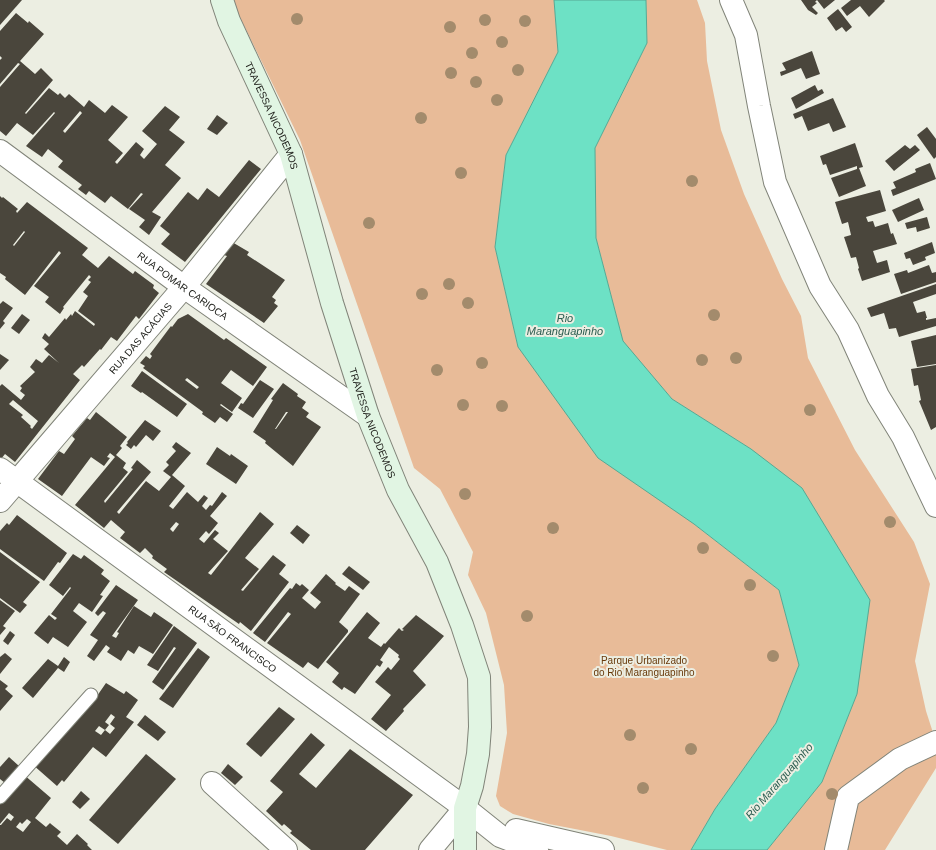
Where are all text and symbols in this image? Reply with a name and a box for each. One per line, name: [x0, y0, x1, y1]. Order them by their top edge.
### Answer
street label: TRAVESSA NICODEMOS: [243, 60, 300, 171]
street label: RUA POMAR CARIOCA: [135, 250, 230, 322]
street label: RUA DAS ACÁCIAS: [107, 300, 174, 376]
water label: Rio Maranguapinho: [527, 312, 603, 337]
street label: TRAVESSA NICODEMOS: [347, 367, 398, 480]
street label: RUA SÃO FRANCISCO: [186, 603, 279, 675]
park label: Parque Urbanizado do Rio Maranguapinho: [593, 655, 695, 678]
water label: Rio Maranguapinho: [743, 741, 815, 821]

